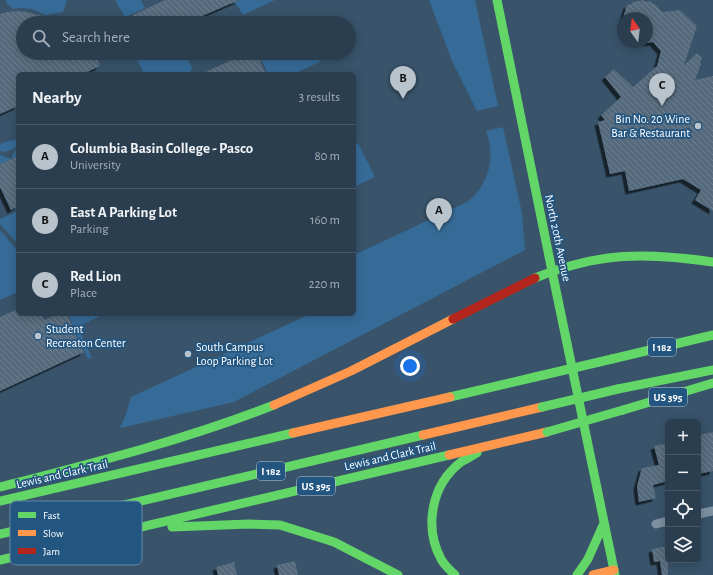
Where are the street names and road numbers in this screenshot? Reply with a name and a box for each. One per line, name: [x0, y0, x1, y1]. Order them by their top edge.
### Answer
street label: North 20th Avenue: [543, 193, 573, 283]
road number: I 182: [648, 338, 676, 356]
road number: US 395: [649, 388, 687, 406]
street label: Lewis and Clark Trail: [343, 440, 437, 472]
street label: Lewis and Clark Trail: [15, 458, 109, 490]
road number: I 182: [257, 462, 285, 480]
road number: US 395: [297, 477, 335, 495]

